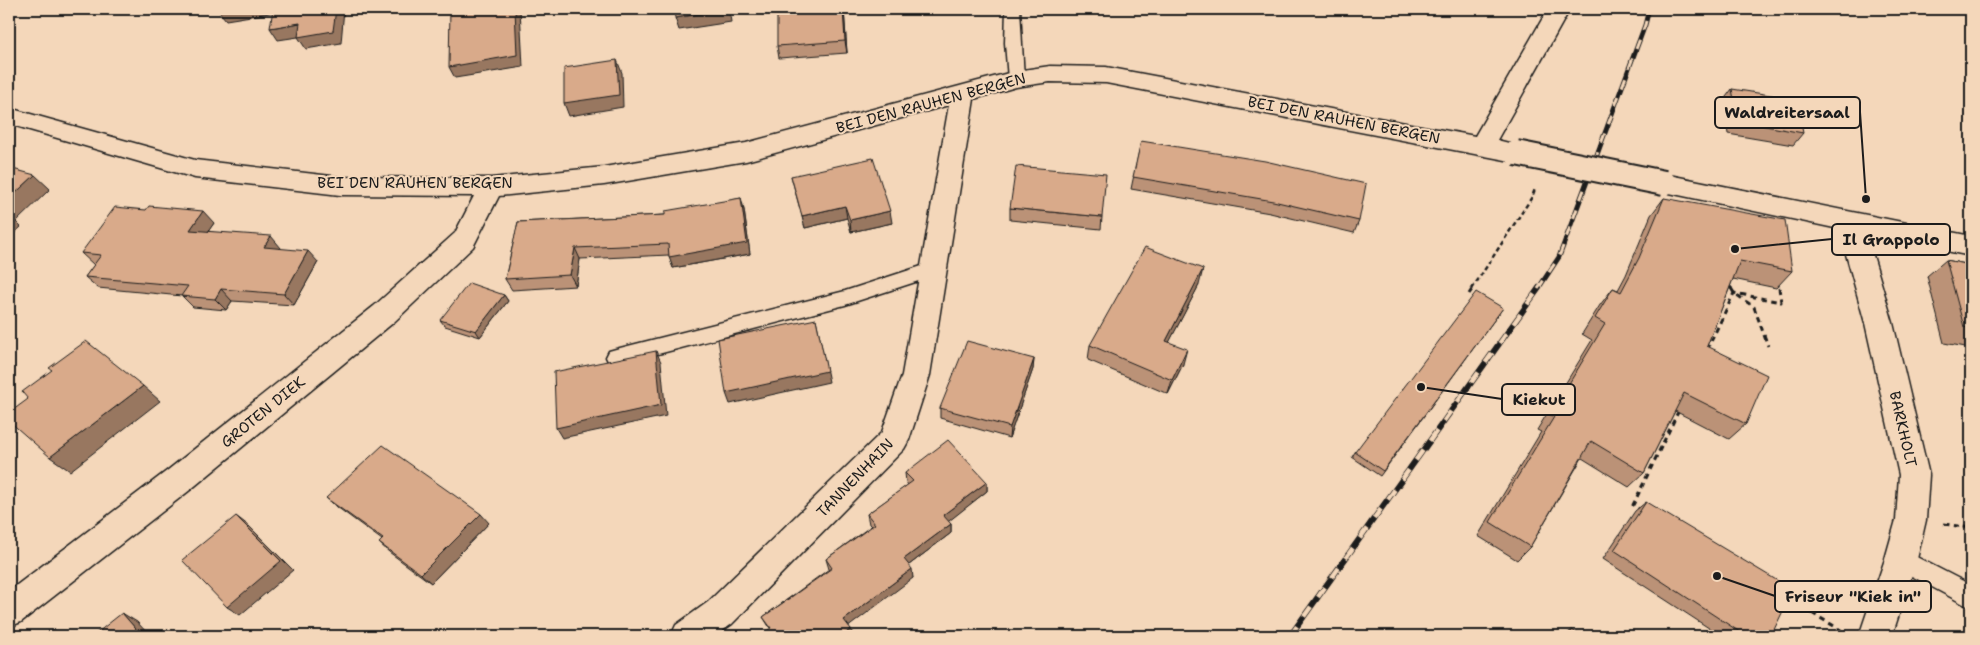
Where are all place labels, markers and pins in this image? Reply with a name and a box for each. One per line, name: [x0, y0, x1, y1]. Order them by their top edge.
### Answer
callout: Waldreitersaal: [1715, 97, 1860, 128]
callout: Il Grappolo: [1832, 224, 1950, 255]
callout: Kiekut: [1502, 384, 1575, 415]
callout: Friseur "Kiek in": [1775, 581, 1931, 612]

